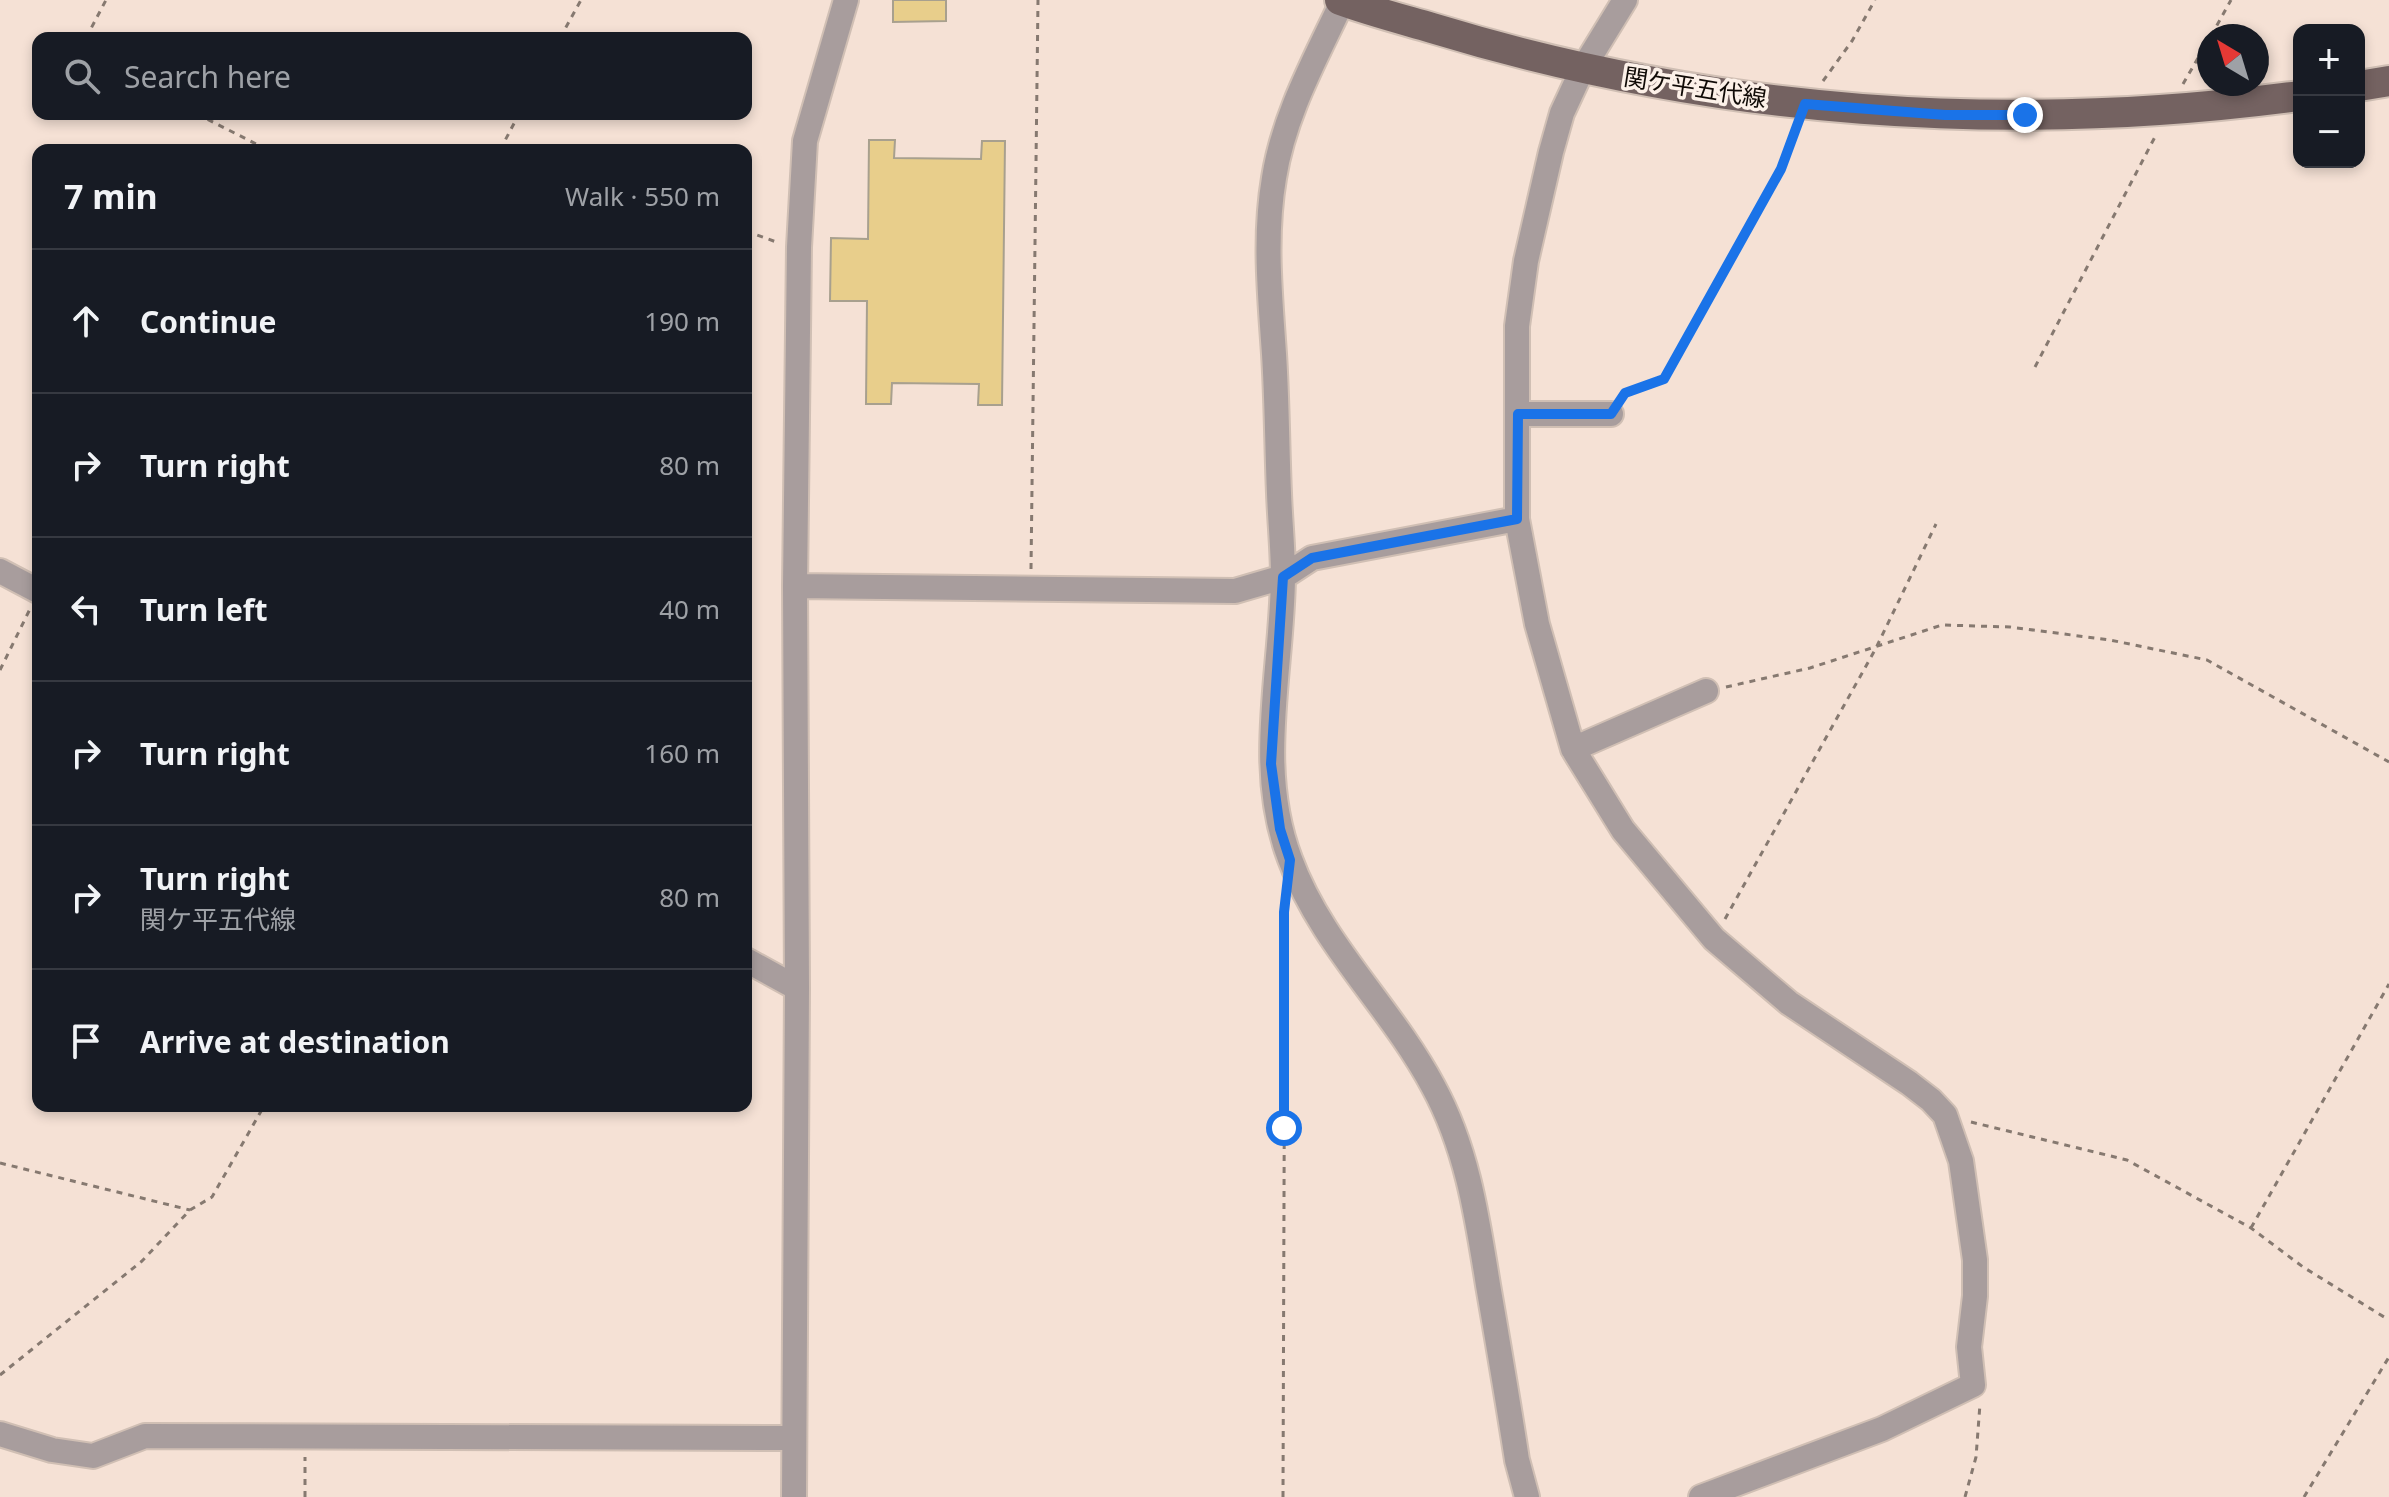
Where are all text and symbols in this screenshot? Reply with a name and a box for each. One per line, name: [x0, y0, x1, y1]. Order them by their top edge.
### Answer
north arrow: [2197, 24, 2269, 96]
map controls: [2293, 24, 2365, 168]
button: +: [2293, 24, 2365, 96]
search box: [32, 32, 752, 120]
icon: search: [60, 54, 104, 98]
text: Search here: [124, 56, 291, 97]
street label: 関ケ平五代線: [1622, 59, 1769, 114]
button: −: [2293, 96, 2365, 168]
route end: [2007, 97, 2043, 133]
text: 7 min: [64, 173, 158, 219]
text: Walk · 550 m: [565, 178, 720, 214]
icon: ahead: [64, 299, 108, 343]
text: Continue: [140, 301, 276, 342]
text: 190 m: [644, 303, 720, 339]
icon: right: [64, 443, 108, 487]
text: Turn right: [140, 445, 290, 486]
text: 80 m: [659, 447, 720, 483]
icon: left: [64, 587, 108, 631]
text: Turn left: [140, 589, 268, 630]
text: 40 m: [659, 591, 720, 627]
icon: right: [64, 731, 108, 775]
text: Turn right: [140, 733, 290, 774]
text: 160 m: [644, 735, 720, 771]
text: Turn right: [140, 858, 290, 899]
icon: right: [64, 875, 108, 919]
text: 80 m: [659, 879, 720, 915]
text: 関ケ平五代線: [140, 901, 296, 937]
icon: arrive: [64, 1019, 108, 1063]
text: Arrive at destination: [140, 1021, 450, 1062]
route start: [1266, 1110, 1302, 1146]

